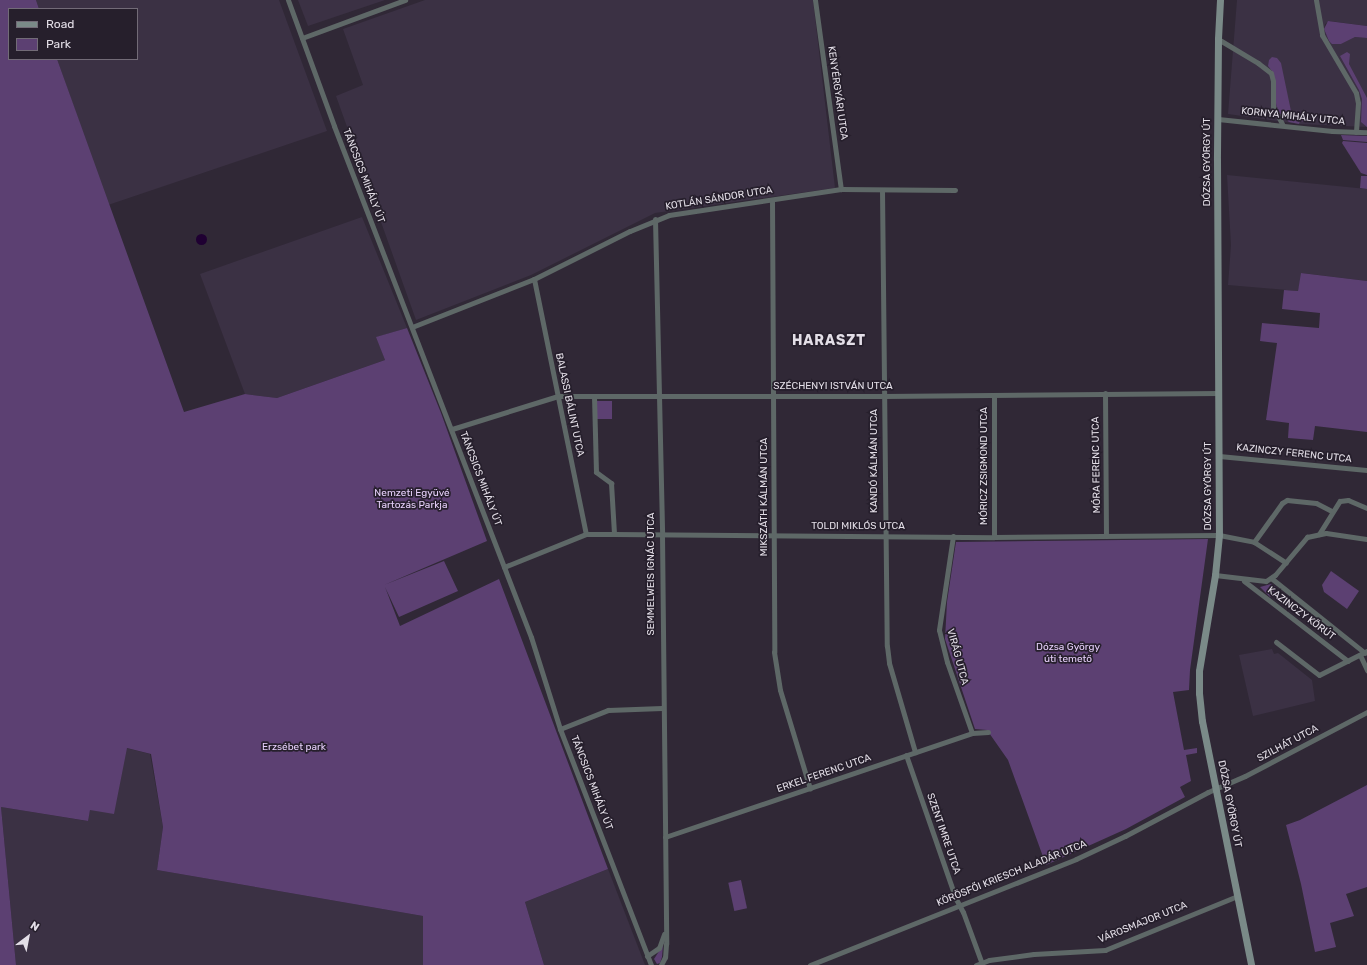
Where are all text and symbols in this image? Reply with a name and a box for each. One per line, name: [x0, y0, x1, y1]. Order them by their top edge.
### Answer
legend: [8, 8, 138, 60]
text: Road: [46, 17, 74, 31]
text: Park: [46, 37, 71, 51]
street label: KENYÉRGYÁRI UTCA: [824, 45, 850, 141]
street label: KORNYA MIHÁLY UTCA: [1240, 106, 1346, 128]
street label: DÓZSA GYÖRGY ÚT: [1202, 117, 1214, 207]
street label: TÁNCSICS MIHÁLY ÚT: [339, 127, 387, 225]
street label: KOTLÁN SÁNDOR UTCA: [665, 185, 773, 213]
district label: HARASZT: [792, 333, 866, 349]
street label: BALASSI BÁLINT UTCA: [552, 352, 586, 458]
street label: SZÉCHENYI ISTVÁN UTCA: [773, 381, 893, 393]
street label: MÓRICZ ZSIGMOND UTCA: [979, 407, 991, 525]
street label: KANDÓ KÁLMÁN UTCA: [869, 409, 881, 513]
street label: MÓRA FERENC UTCA: [1090, 416, 1104, 514]
street label: TÁNCSICS MIHÁLY ÚT: [456, 430, 504, 528]
street label: MIKSZÁTH KÁLMÁN UTCA: [759, 438, 771, 556]
street label: DÓZSA GYÖRGY ÚT: [1203, 441, 1215, 531]
street label: KAZINCZY FERENC UTCA: [1235, 442, 1353, 466]
park label: Nemzeti Együvé Tartozás Parkja: [374, 487, 450, 510]
street label: SEMMELWEIS IGNÁC UTCA: [646, 513, 658, 635]
street label: TOLDI MIKLÓS UTCA: [811, 521, 905, 533]
street label: KAZINCZY KÖRÚT: [1265, 585, 1337, 643]
street label: VIRÁG UTCA: [944, 628, 970, 686]
park label: Dózsa György úti temető: [1036, 641, 1100, 664]
street label: SZILHÁT UTCA: [1255, 723, 1321, 765]
street label: TÁNCSICS MIHÁLY ÚT: [567, 734, 615, 832]
park label: Erzsébet park: [262, 742, 326, 754]
street label: ERKEL FERENC UTCA: [775, 752, 873, 796]
street label: DÓZSA GYÖRGY ÚT: [1215, 759, 1243, 849]
street label: SZENT IMRE UTCA: [923, 792, 963, 876]
street label: KÖRÖSFŐI KRIESCH ALADÁR UTCA: [935, 838, 1089, 910]
street label: VÁROSMAJOR UTCA: [1097, 900, 1189, 946]
north arrow: [8, 917, 48, 957]
text: N: [28, 919, 41, 934]

